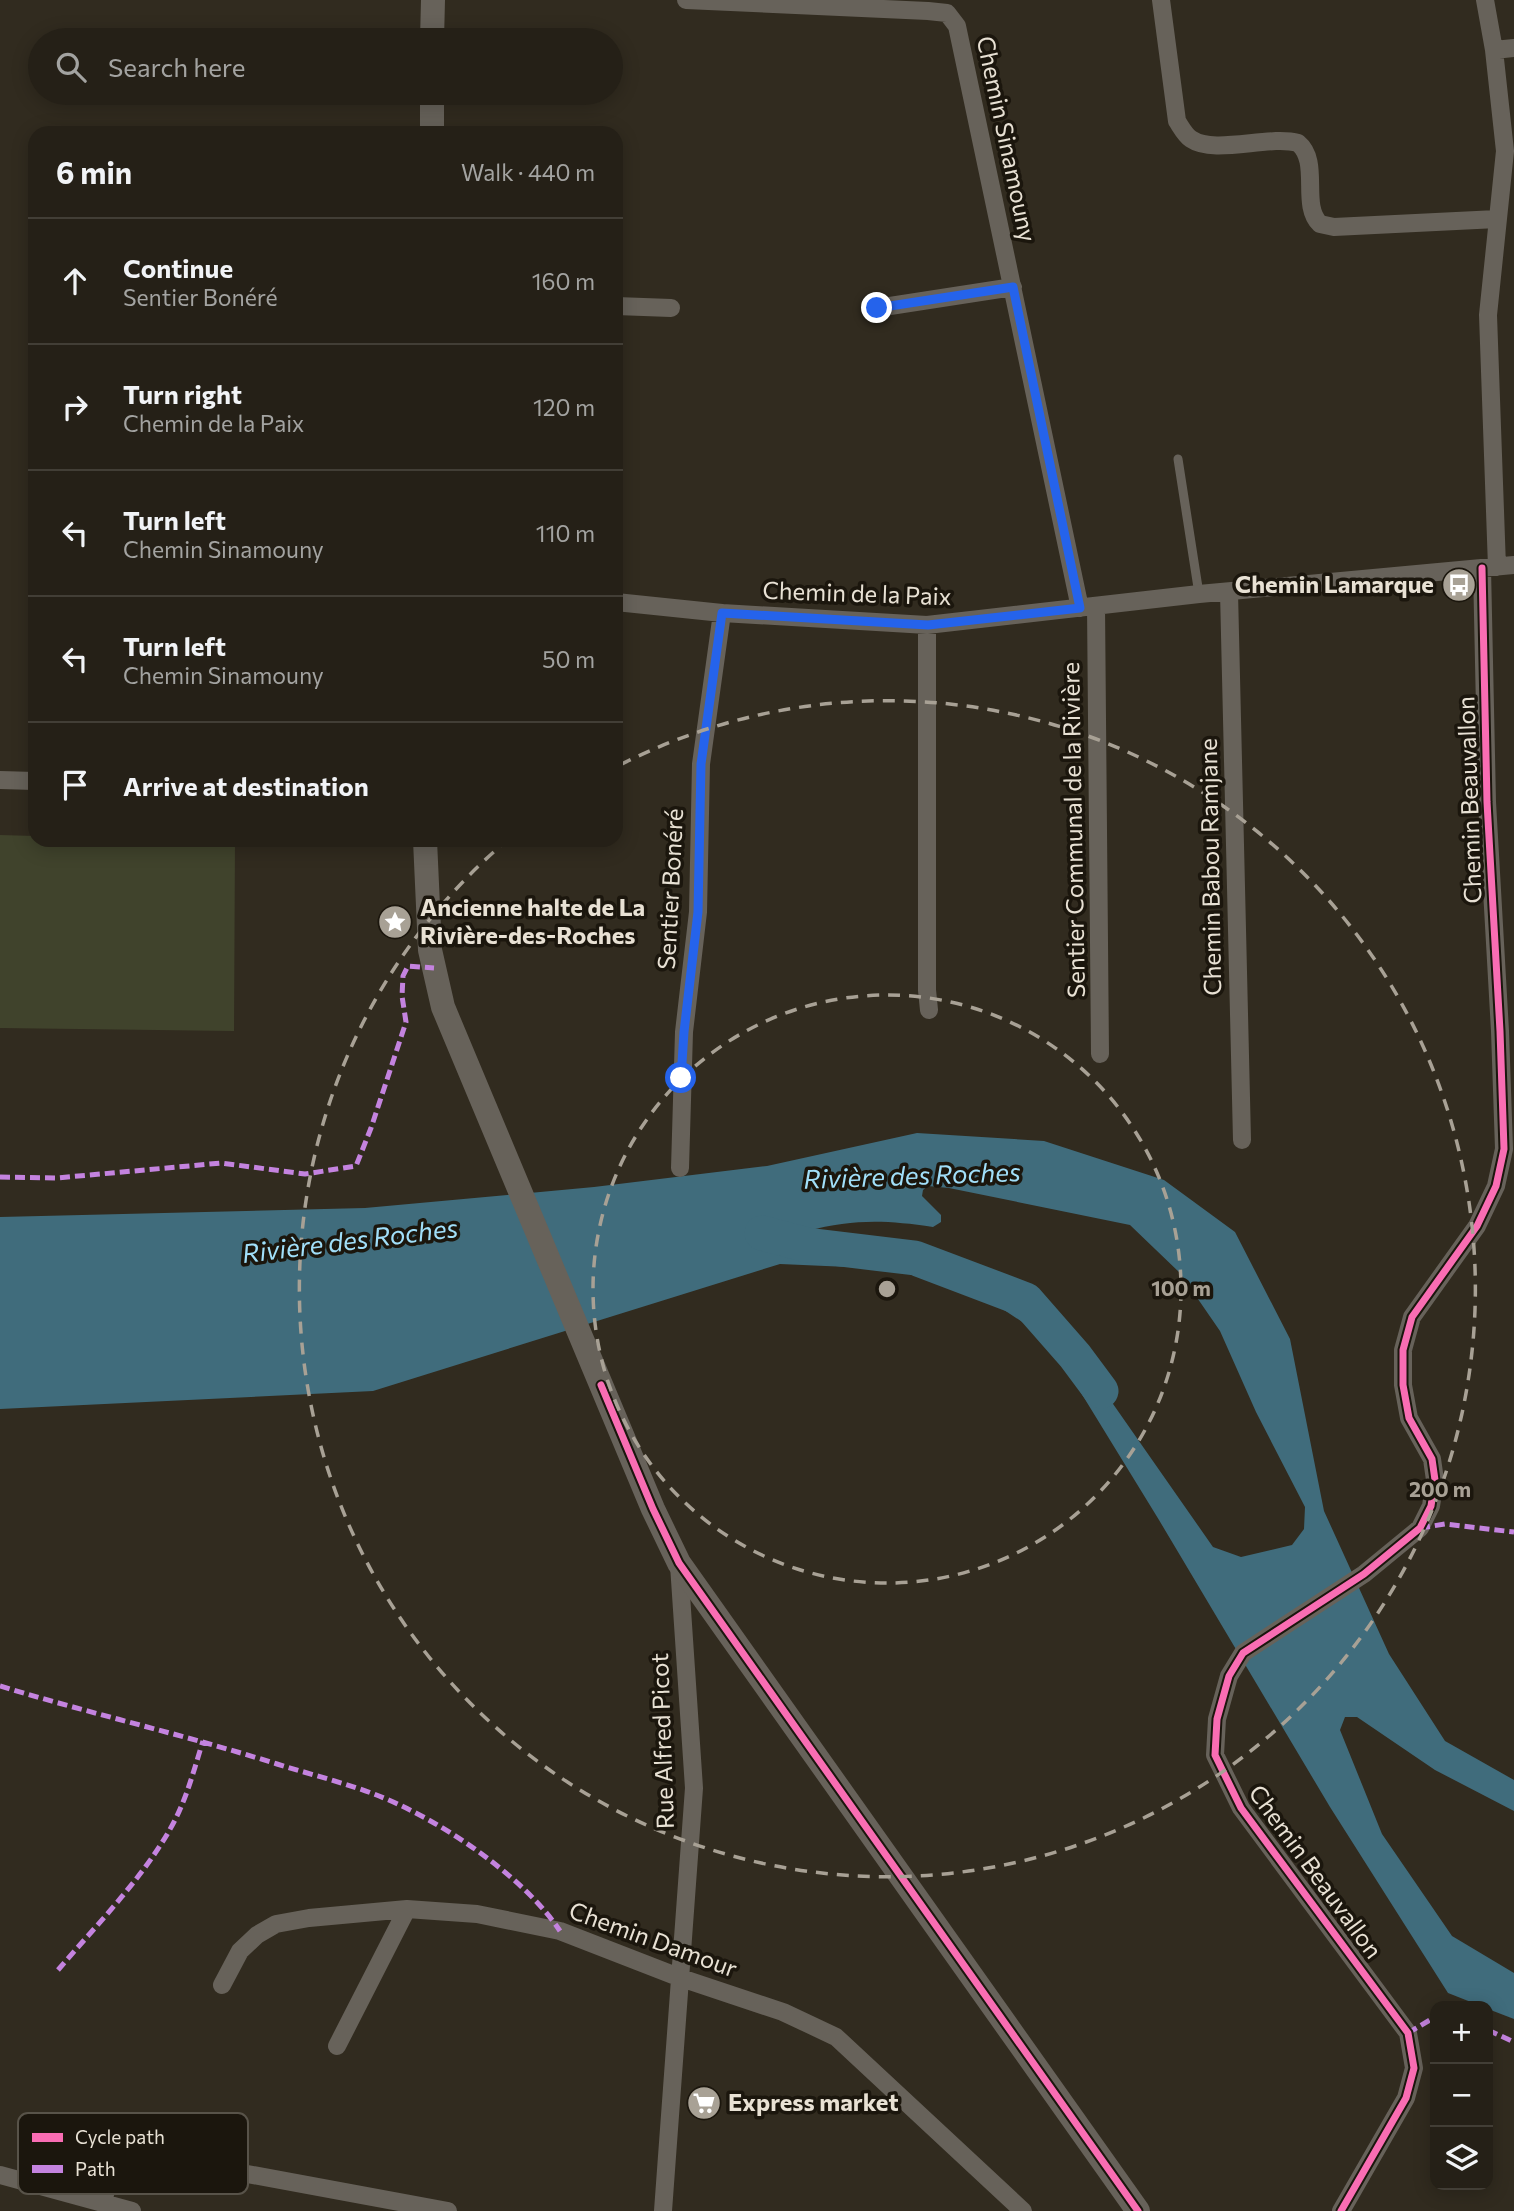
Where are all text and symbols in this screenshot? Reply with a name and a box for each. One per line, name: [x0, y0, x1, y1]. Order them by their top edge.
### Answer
search box: [28, 28, 623, 105]
street label: Chemin Sinamouny: [972, 33, 1043, 244]
icon: search: [52, 48, 90, 86]
text: Search here: [108, 51, 246, 82]
text: 6 min: [56, 153, 132, 190]
text: Walk · 440 m: [461, 158, 595, 186]
text: Continue: [123, 252, 233, 283]
icon: ahead: [56, 262, 94, 300]
text: 160 m: [532, 267, 595, 295]
text: Sentier Bonéré: [123, 283, 278, 311]
route end: [861, 292, 892, 323]
text: Turn right: [123, 378, 242, 409]
icon: right: [56, 388, 94, 426]
text: 120 m: [533, 393, 595, 421]
text: Chemin de la Paix: [123, 409, 304, 437]
text: Turn left: [123, 504, 226, 535]
icon: left: [56, 514, 94, 552]
text: 110 m: [536, 519, 595, 547]
text: Chemin Sinamouny: [123, 535, 324, 563]
bus stop icon: Chemin Lamarque: [1440, 566, 1478, 604]
place label: Chemin Lamarque: [1235, 569, 1434, 598]
street label: Chemin de la Paix: [762, 575, 952, 610]
text: Turn left: [123, 630, 226, 661]
icon: left: [56, 640, 94, 678]
text: 50 m: [542, 645, 595, 673]
text: Chemin Sinamouny: [123, 661, 324, 689]
street label: Sentier Communal de la Rivière: [1055, 662, 1090, 998]
street label: Chemin Beauvallon: [1450, 696, 1487, 904]
street label: Chemin Babou Ramjane: [1193, 738, 1226, 996]
icon: arrive: [56, 766, 94, 804]
text: Arrive at destination: [123, 770, 369, 801]
street label: Sentier Bonéré: [651, 808, 688, 970]
place label: Ancienne halte de La Rivière-des-Roches: [420, 892, 645, 949]
place icon: Ancienne halte de La Rivière-des-Roches: [376, 903, 414, 941]
route start: [665, 1062, 696, 1093]
water label: Rivière des Roches: [803, 1155, 1021, 1194]
water label: Rivière des Roches: [240, 1211, 460, 1268]
text: 100 m: [1151, 1275, 1211, 1300]
centre of rings: [875, 1277, 899, 1301]
text: 200 m: [1409, 1476, 1471, 1501]
street label: Rue Alfred Picot: [644, 1652, 679, 1830]
street label: Chemin Beauvallon: [1244, 1779, 1389, 1964]
street label: Chemin Damour: [565, 1895, 742, 1983]
map controls: [1430, 2001, 1493, 2190]
button: +: [1430, 2001, 1493, 2064]
button: −: [1430, 2064, 1493, 2127]
supermarket icon: Express market: [685, 2084, 723, 2122]
place label: Express market: [728, 2087, 899, 2116]
legend: [18, 2113, 248, 2194]
text: Cycle path: [75, 2125, 165, 2148]
button: layers: [1430, 2127, 1493, 2190]
text: Path: [75, 2157, 116, 2180]

